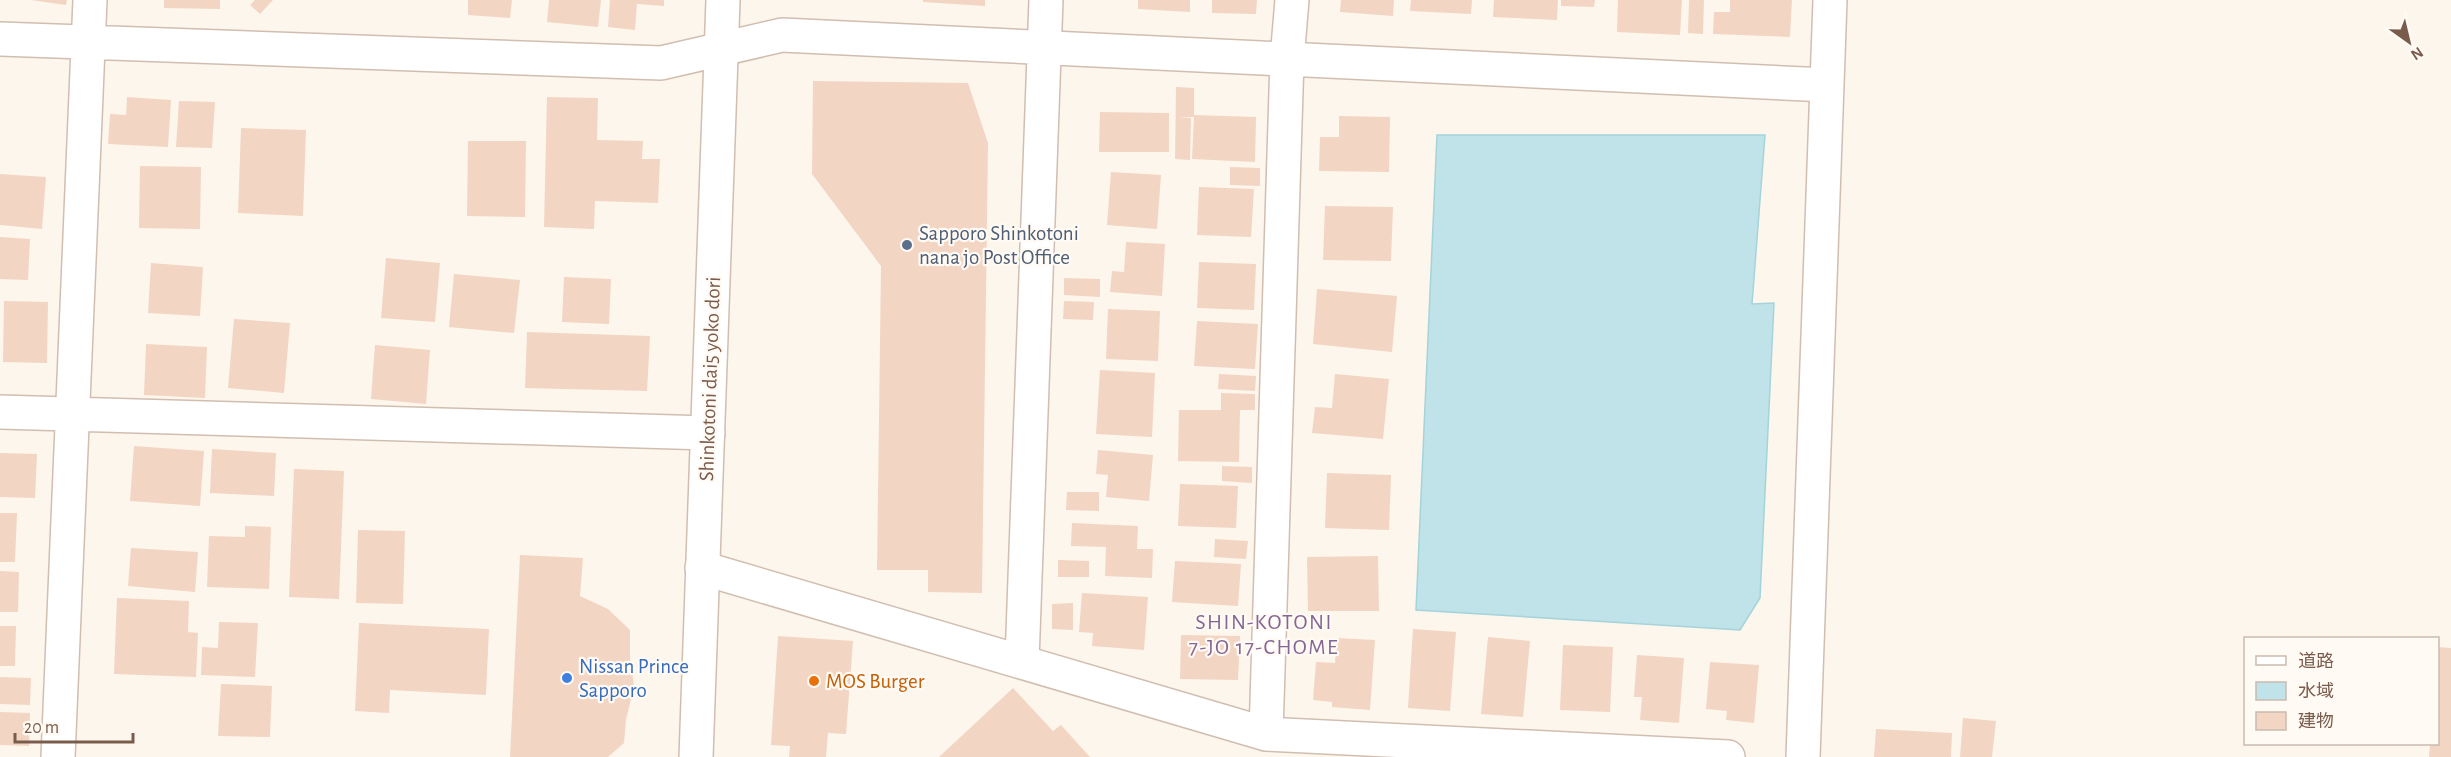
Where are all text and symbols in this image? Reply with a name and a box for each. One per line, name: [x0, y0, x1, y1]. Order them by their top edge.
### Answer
north arrow: [2379, 12, 2439, 72]
text: N: [2408, 44, 2426, 63]
place label: Sapporo Shinkotoni nana jo Post Office: [919, 223, 1079, 268]
marker: Sapporo Shinkotoni nana jo Post Office: [900, 238, 914, 252]
street label: Shinkotoni dai5 yoko dori: [696, 276, 724, 482]
district label: SHIN-KOTONI 7-JO 17-CHOME: [1189, 611, 1339, 658]
legend: [2244, 637, 2439, 745]
text: 道路: [2298, 651, 2334, 671]
place label: Nissan Prince Sapporo: [579, 656, 689, 701]
marker: Nissan Prince Sapporo: [560, 671, 574, 685]
place label: MOS Burger: [826, 671, 925, 692]
marker: MOS Burger: [807, 674, 821, 688]
text: 水域: [2298, 682, 2334, 701]
scale bar: [15, 706, 134, 744]
text: 建物: [2298, 711, 2334, 731]
text: 20 m: [24, 719, 59, 737]

